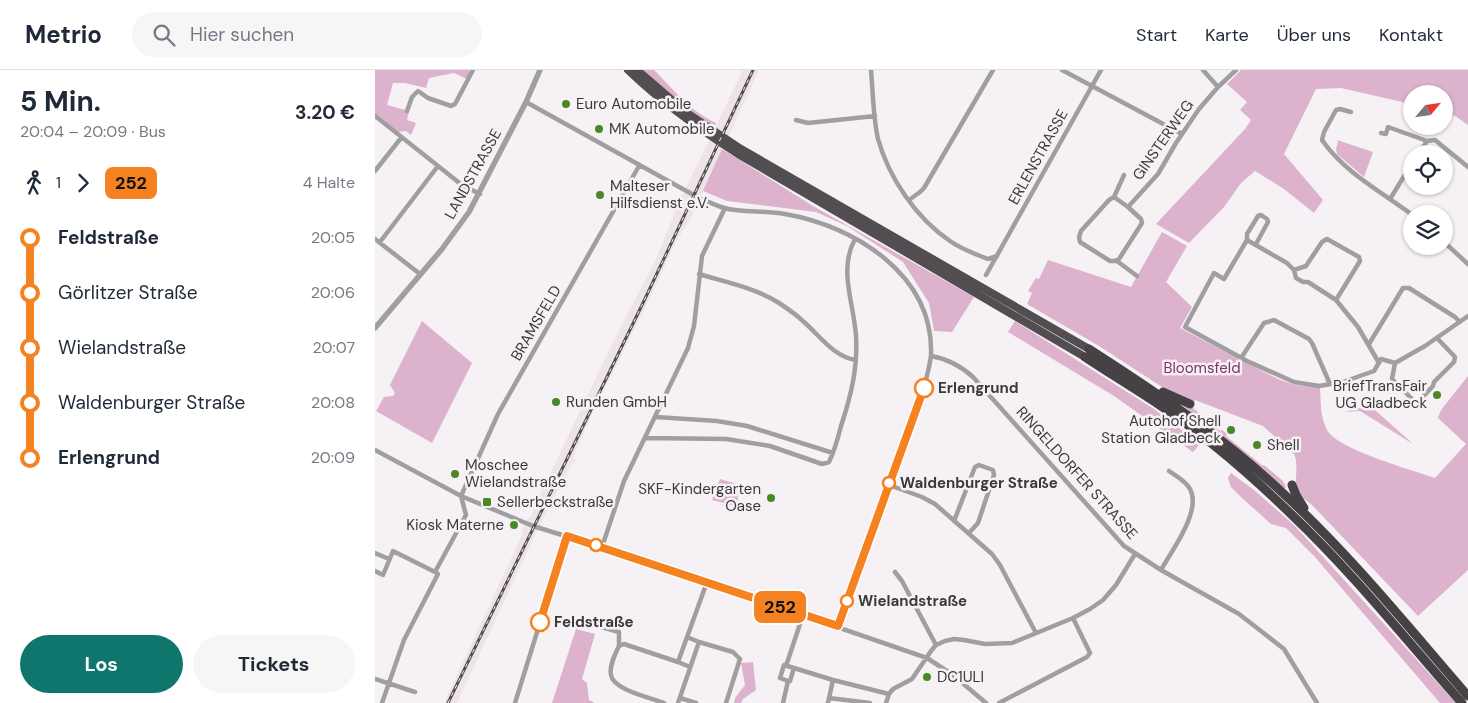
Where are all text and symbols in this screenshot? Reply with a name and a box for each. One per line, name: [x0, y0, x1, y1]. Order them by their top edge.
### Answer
search box: [132, 12, 482, 57]
text: Metrio: [25, 19, 102, 50]
icon: search: [150, 21, 178, 49]
text: Hier suchen: [190, 22, 294, 47]
text: Start: [1136, 23, 1177, 47]
text: Karte: [1205, 23, 1249, 47]
text: Über uns: [1277, 23, 1351, 47]
text: Kontakt: [1379, 23, 1443, 47]
text: 5 Min.: [20, 83, 101, 120]
north arrow: [1403, 85, 1453, 135]
map controls: [1403, 85, 1453, 255]
place label: Euro Automobile: [576, 94, 691, 114]
street label: GINSTERWEG: [1128, 96, 1198, 184]
marker: Euro Automobile: [560, 98, 572, 110]
text: 3.20 €: [295, 100, 355, 125]
street label: ERLENSTRASSE: [1004, 106, 1072, 208]
place label: MK Automobile: [609, 119, 714, 139]
text: 20:04 – 20:09 · Bus: [20, 121, 166, 142]
marker: MK Automobile: [593, 123, 605, 135]
street label: LANDSTRASSE: [440, 125, 506, 223]
button: locate: [1403, 145, 1453, 195]
icon: walk: [20, 169, 48, 197]
icon: forward: [69, 169, 97, 197]
text: 252: [115, 171, 147, 195]
text: 1: [56, 172, 61, 193]
text: 4 Halte: [303, 172, 355, 193]
place label: Malteser Hilfsdienst e.V.: [610, 176, 709, 213]
marker: Malteser Hilfsdienst e.V.: [594, 189, 606, 201]
button: layers: [1403, 205, 1453, 255]
text: Feldstraße: [58, 225, 159, 250]
text: 20:05: [311, 227, 355, 248]
text: Görlitzer Straße: [58, 280, 197, 305]
text: 20:06: [311, 282, 355, 303]
street label: BRAMSFELD: [506, 282, 566, 364]
text: Wielandstraße: [58, 335, 186, 360]
text: 20:07: [313, 337, 355, 358]
park label: Bloomsfeld: [1163, 358, 1241, 378]
place label: BriefTransFair UG Gladbeck: [1333, 376, 1427, 413]
marker: Erlengrund: [914, 378, 934, 398]
place label: Erlengrund: [938, 378, 1019, 398]
marker: BriefTransFair UG Gladbeck: [1431, 389, 1443, 401]
text: Waldenburger Straße: [58, 390, 245, 415]
text: 20:08: [311, 392, 355, 413]
place label: Runden GmbH: [566, 392, 667, 412]
marker: Runden GmbH: [550, 396, 562, 408]
street label: RINGELDORFER STRASSE: [1012, 402, 1142, 544]
place label: Autohof Shell Station Gladbeck: [1101, 411, 1221, 448]
marker: Autohof Shell Station Gladbeck: [1225, 424, 1237, 436]
place label: Shell: [1267, 435, 1300, 455]
marker: Shell: [1251, 439, 1263, 451]
text: Erlengrund: [58, 445, 160, 470]
text: 20:09: [311, 447, 355, 468]
place label: Moschee Wielandstraße: [465, 455, 566, 492]
marker: Moschee Wielandstraße: [449, 468, 461, 480]
place label: Waldenburger Straße: [900, 473, 1058, 493]
marker: Waldenburger Straße: [882, 476, 896, 490]
place label: SKF-Kindergarten Oase: [638, 479, 761, 516]
place label: Sellerbeckstraße: [497, 492, 614, 512]
marker: SKF-Kindergarten Oase: [765, 492, 777, 504]
marker: Sellerbeckstraße: [481, 496, 493, 508]
place label: Kiosk Materne: [406, 515, 504, 535]
marker: Kiosk Materne: [508, 519, 520, 531]
unlabelled marker: [589, 538, 603, 552]
line badge: 252: [751, 591, 809, 623]
place label: Wielandstraße: [858, 591, 967, 611]
marker: Wielandstraße: [840, 594, 854, 608]
text: 252: [764, 595, 796, 619]
marker: Feldstraße: [530, 612, 550, 632]
place label: Feldstraße: [554, 612, 634, 632]
button: Los: [20, 635, 183, 693]
button: Tickets: [193, 635, 355, 693]
place label: DC1ULI: [937, 667, 984, 687]
marker: DC1ULI: [921, 671, 933, 683]

